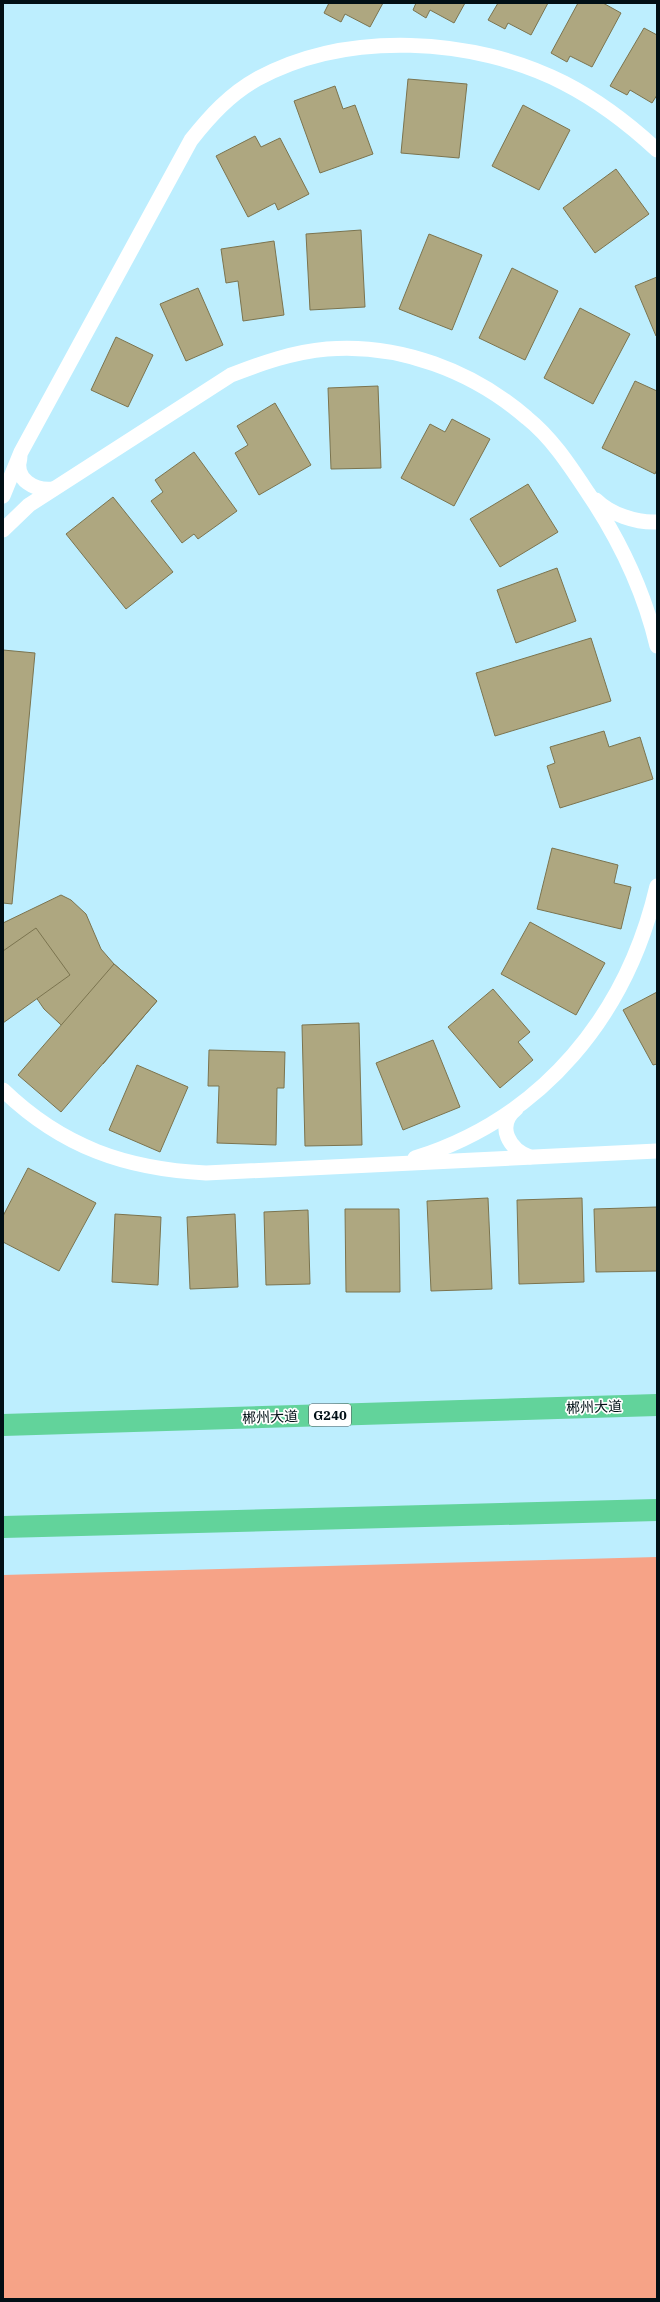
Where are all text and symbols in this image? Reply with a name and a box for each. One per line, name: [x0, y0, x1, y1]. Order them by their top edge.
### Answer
street label: 郴州大道: [566, 1397, 622, 1417]
road number: G240: [309, 1404, 351, 1426]
street label: 郴州大道: [242, 1407, 298, 1427]

